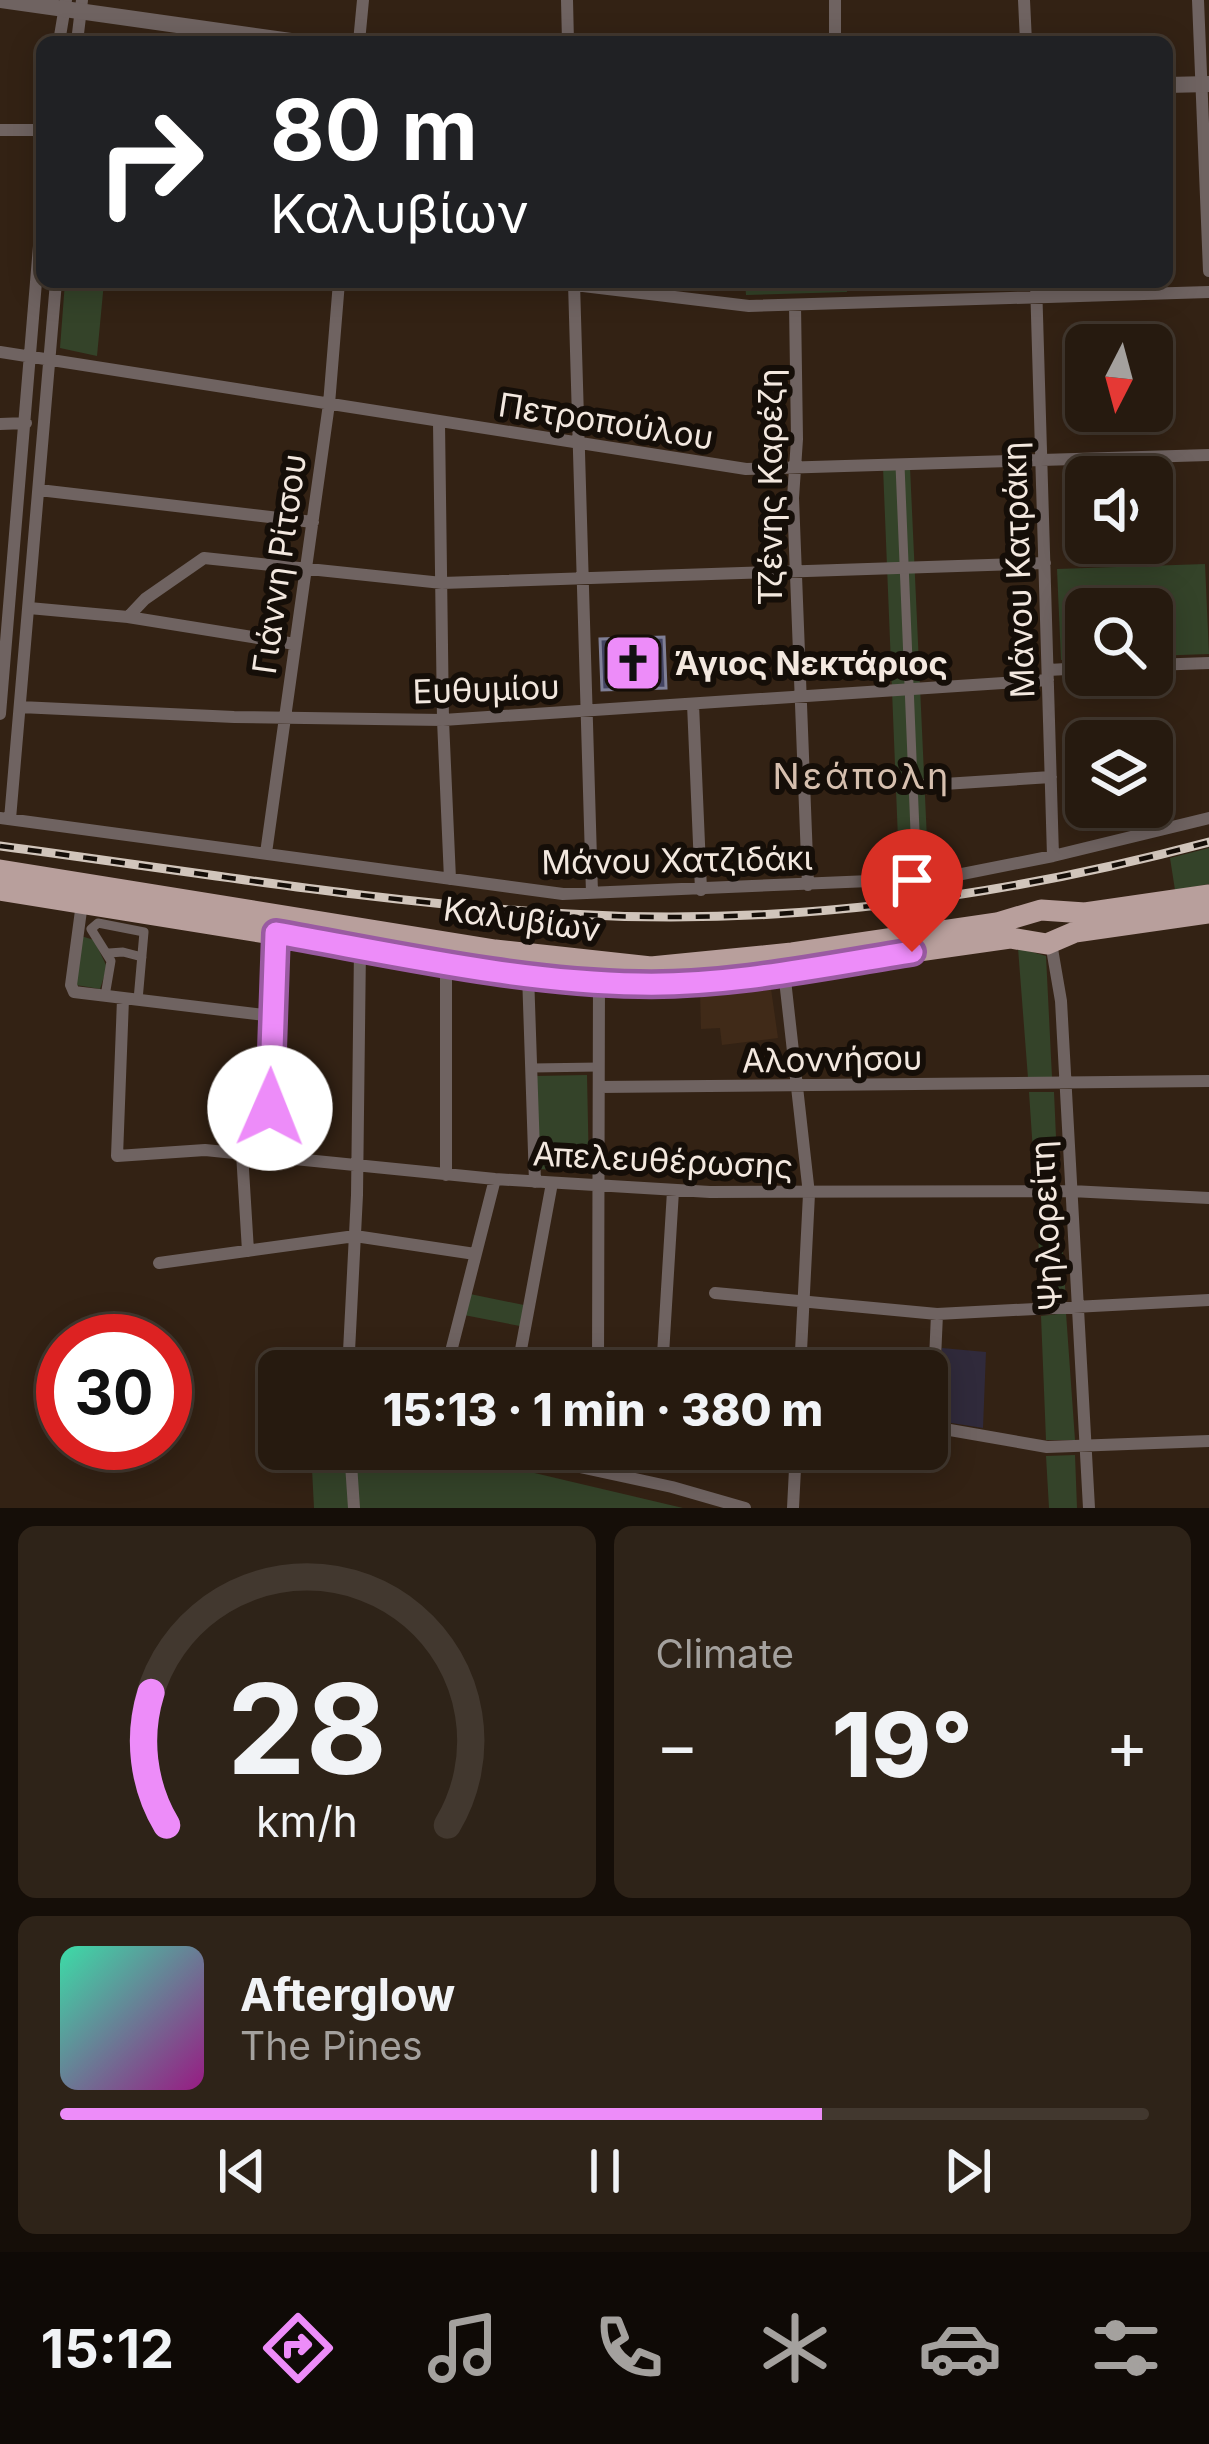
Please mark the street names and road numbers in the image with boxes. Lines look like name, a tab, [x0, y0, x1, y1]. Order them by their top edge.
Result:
street label: Τζένης Καρέζη	[750, 368, 790, 606]
street label: Πετροπούλου	[496, 384, 716, 458]
street label: Μάνου Κατράκη	[994, 441, 1042, 699]
street label: Γιάννη Ρίτσου	[244, 451, 314, 677]
street label: Ευθυμίου	[412, 666, 560, 712]
street label: Μάνου Χατζιδάκι	[541, 838, 813, 882]
street label: Καλυβίων	[441, 888, 603, 950]
street label: Αλοννήσου	[741, 1037, 923, 1081]
street label: Απελευθέρωσης	[532, 1133, 794, 1187]
street label: Ψηλορείτη	[1022, 1140, 1070, 1312]

